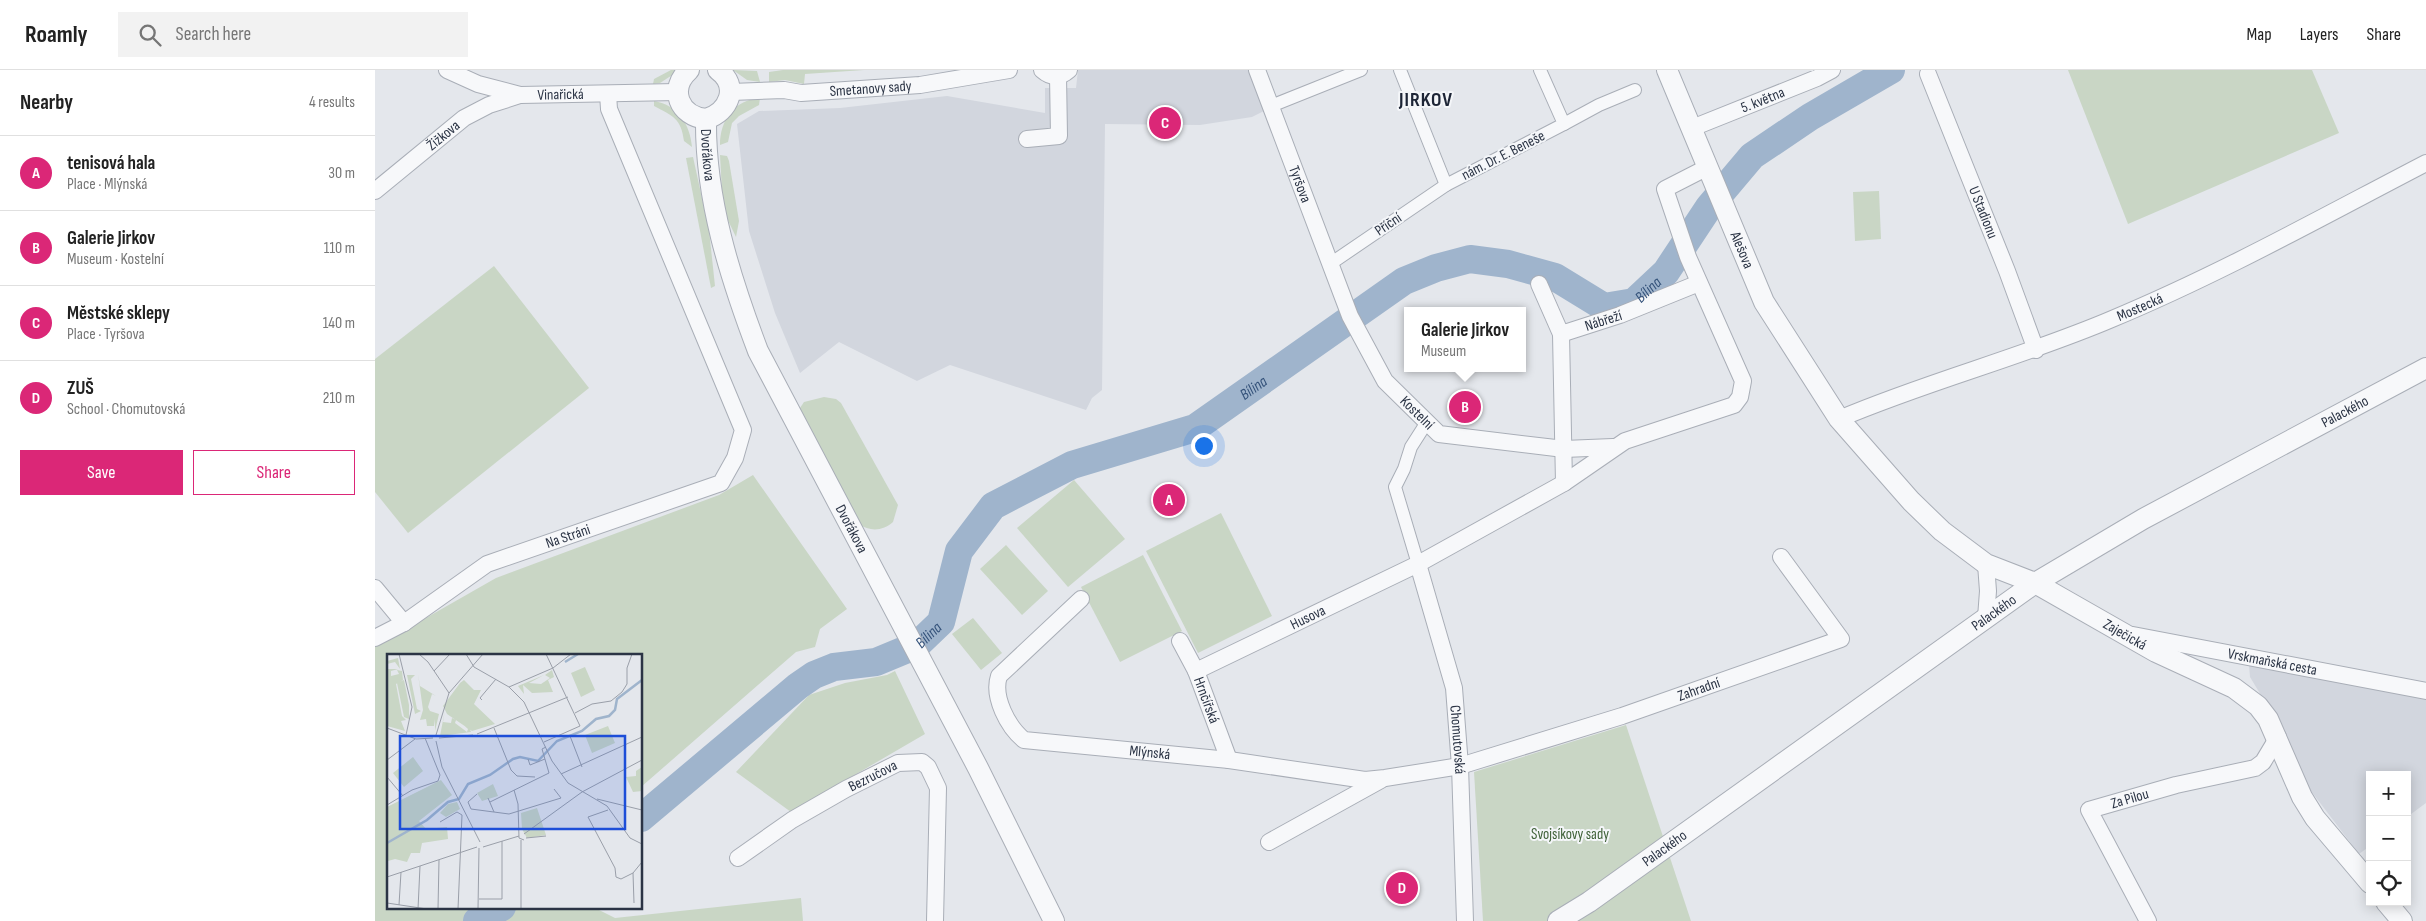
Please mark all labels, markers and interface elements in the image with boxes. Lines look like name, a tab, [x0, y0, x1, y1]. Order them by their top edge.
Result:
search box	[118, 12, 468, 57]
text: Roamly	[25, 20, 88, 49]
icon: search	[136, 21, 164, 49]
text: Search here	[176, 23, 251, 46]
text: Map	[2247, 24, 2272, 45]
text: Layers	[2300, 24, 2339, 45]
text: Share	[2367, 24, 2401, 45]
street label: Smetanovy sady	[829, 77, 912, 101]
street label: 5. května	[1738, 83, 1788, 117]
street label: Vinařická	[537, 85, 584, 105]
district label: JIRKOV	[1398, 88, 1453, 112]
text: Nearby	[20, 90, 73, 115]
text: 4 results	[309, 93, 355, 112]
pin: C	[1149, 104, 1181, 142]
street label: Žižkova	[423, 116, 464, 155]
street label: nám. Dr. E. Beneše	[1458, 126, 1548, 185]
street label: Dvořákova	[696, 129, 719, 182]
text: tenisová hala	[67, 152, 155, 175]
street label: Tyršova	[1284, 163, 1315, 206]
text: A	[32, 164, 40, 183]
text: 30 m	[328, 164, 355, 183]
text: Place · Mlýnská	[67, 175, 147, 194]
street label: U Stadionu	[1964, 184, 2002, 241]
street label: Příční	[1371, 208, 1406, 240]
text: Galerie Jirkov	[67, 227, 155, 250]
street label: Alešova	[1725, 228, 1758, 272]
text: B	[32, 239, 40, 258]
text: 110 m	[324, 239, 355, 258]
text: Museum · Kostelní	[67, 250, 164, 269]
water label: Bílina	[1632, 273, 1666, 307]
street label: Mostecká	[2114, 289, 2166, 326]
text: Městské sklepy	[67, 302, 170, 325]
street label: Nábřeží	[1582, 306, 1625, 336]
popup	[1404, 307, 1526, 372]
text: C	[32, 314, 40, 333]
text: 140 m	[323, 314, 355, 333]
text: Galerie Jirkov	[1421, 319, 1509, 342]
text: Place · Tyršova	[67, 325, 145, 344]
text: Museum	[1421, 342, 1466, 361]
water label: Bílina	[1236, 372, 1272, 405]
text: ZUŠ	[67, 377, 94, 400]
pin: B	[1449, 388, 1481, 426]
text: D	[32, 389, 40, 408]
text: 210 m	[323, 389, 355, 408]
street label: Palackého	[2318, 391, 2372, 432]
street label: Kostelní	[1396, 392, 1438, 434]
text: School · Chomutovská	[67, 400, 185, 419]
your location	[1191, 433, 1217, 459]
button: Save	[20, 450, 183, 495]
button: Share	[193, 450, 355, 495]
pin: A	[1153, 481, 1185, 519]
street label: Dvořákova	[831, 501, 872, 557]
street label: Na Stráni	[543, 520, 593, 553]
street label: Palackého	[1968, 590, 2020, 635]
street label: Husova	[1287, 601, 1329, 634]
street label: Zaječická	[2100, 615, 2150, 655]
water label: Bílina	[912, 618, 947, 653]
street label: Vrskmaňská cesta	[2226, 644, 2319, 680]
inset map	[387, 654, 643, 908]
street label: Zahradní	[1675, 673, 1723, 706]
street label: Hrnčířská	[1189, 674, 1224, 726]
street label: Chomutovská	[1445, 705, 1469, 775]
street label: Mlýnská	[1129, 741, 1171, 764]
street label: Bezručova	[845, 756, 901, 796]
map controls	[2366, 771, 2411, 906]
button: +	[2366, 771, 2411, 816]
street label: Za Pilou	[2109, 784, 2151, 813]
button: −	[2366, 816, 2411, 861]
park label: Svojsíkovy sady	[1531, 825, 1609, 844]
street label: Palackého	[1638, 826, 1691, 871]
button: locate	[2366, 861, 2411, 906]
pin: D	[1386, 869, 1418, 907]

